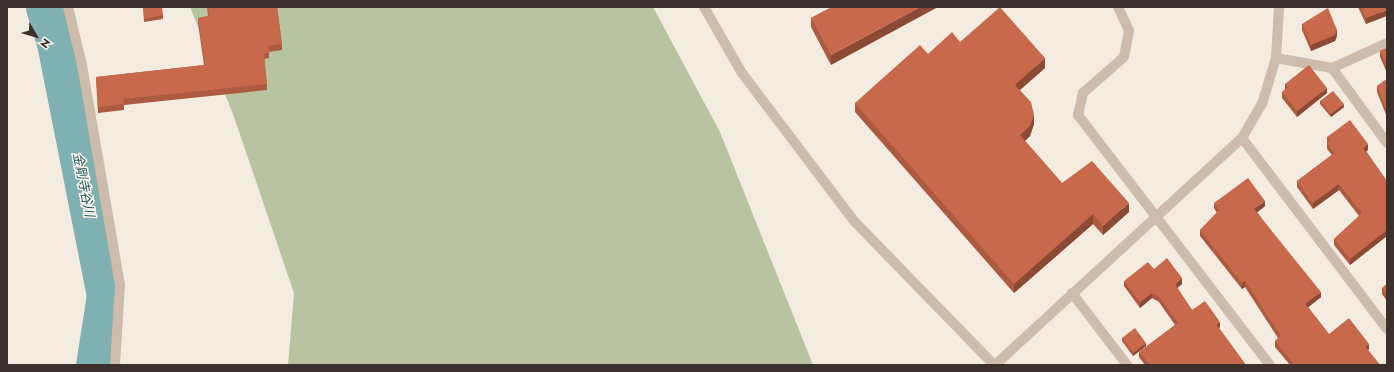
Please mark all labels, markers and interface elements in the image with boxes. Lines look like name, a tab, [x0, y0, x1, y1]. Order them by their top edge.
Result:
north arrow	[16, 16, 56, 56]
text: N	[36, 35, 54, 52]
water label: 金剛寺谷川	[69, 152, 97, 218]

